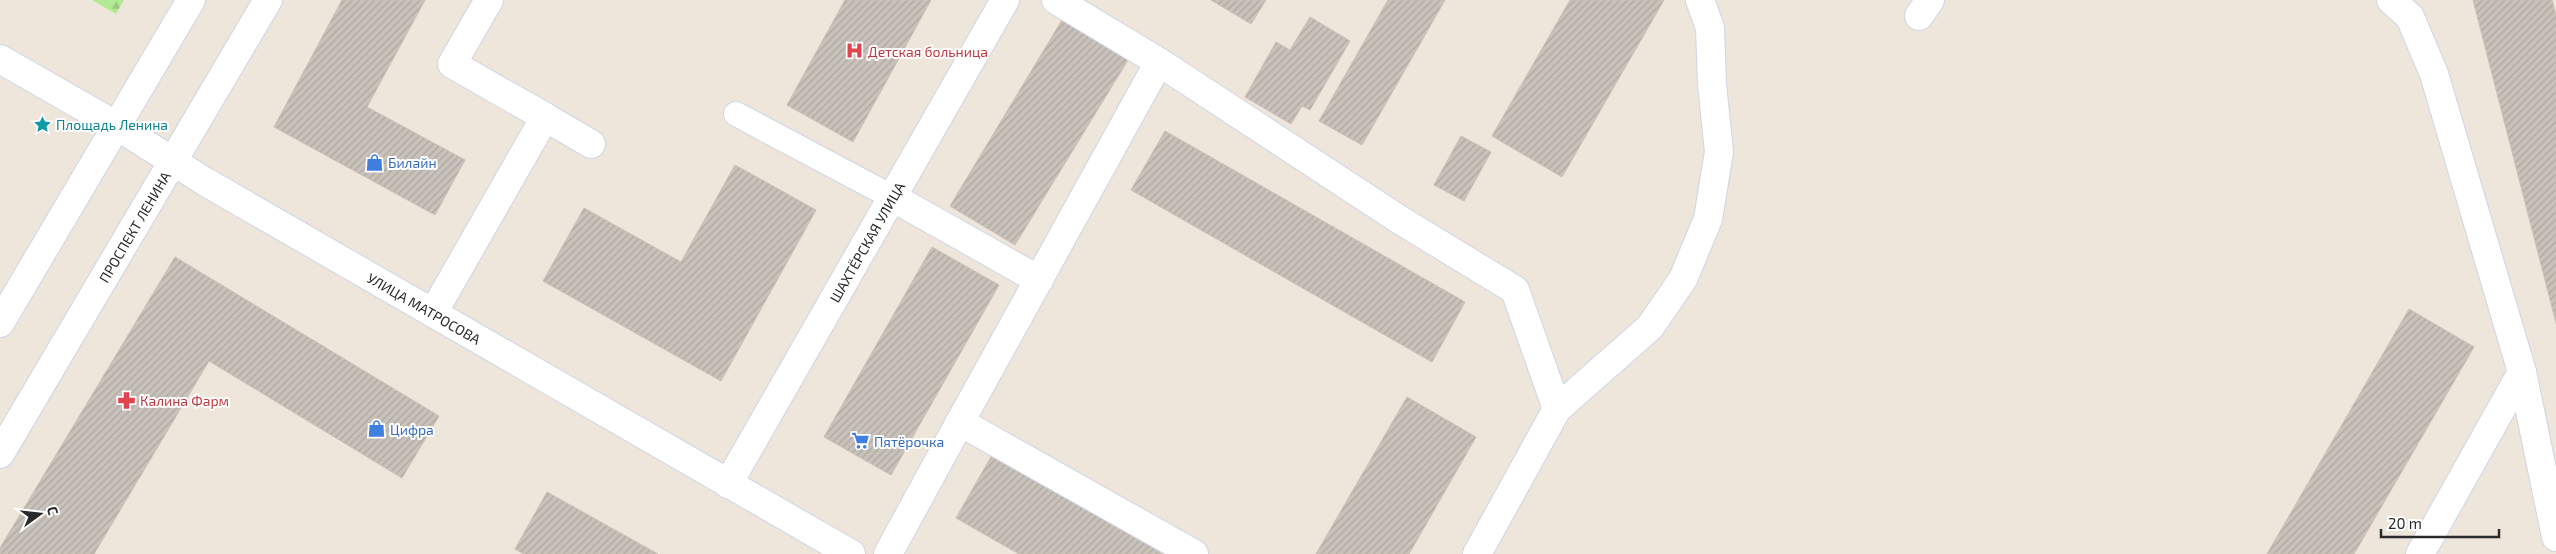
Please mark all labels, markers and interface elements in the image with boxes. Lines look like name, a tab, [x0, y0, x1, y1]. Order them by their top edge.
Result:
hospital icon: Детская больница	[844, 41, 864, 61]
place label: Детская больница	[868, 43, 988, 60]
place icon: Площадь Ленина	[32, 114, 52, 134]
place label: Площадь Ленина	[56, 116, 168, 133]
shop icon: Билайн	[364, 152, 384, 172]
place label: Билайн	[388, 154, 437, 171]
street label: ПРОСПЕКТ ЛЕНИНА	[95, 168, 174, 285]
street label: ШАХТЁРСКАЯ УЛИЦА	[825, 178, 908, 305]
street label: УЛИЦА МАТРОСОВА	[365, 269, 484, 347]
pharmacy icon: Калина Фарм	[116, 390, 136, 410]
place label: Калина Фарм	[140, 392, 229, 409]
shop icon: Цифра	[366, 419, 386, 439]
place label: Цифра	[390, 421, 434, 438]
supermarket icon: Пятёрочка	[850, 431, 870, 451]
place label: Пятёрочка	[874, 433, 944, 450]
north arrow	[15, 489, 65, 539]
text: С	[44, 504, 62, 517]
scale bar	[2381, 506, 2498, 538]
text: 20 m	[2388, 514, 2422, 532]

